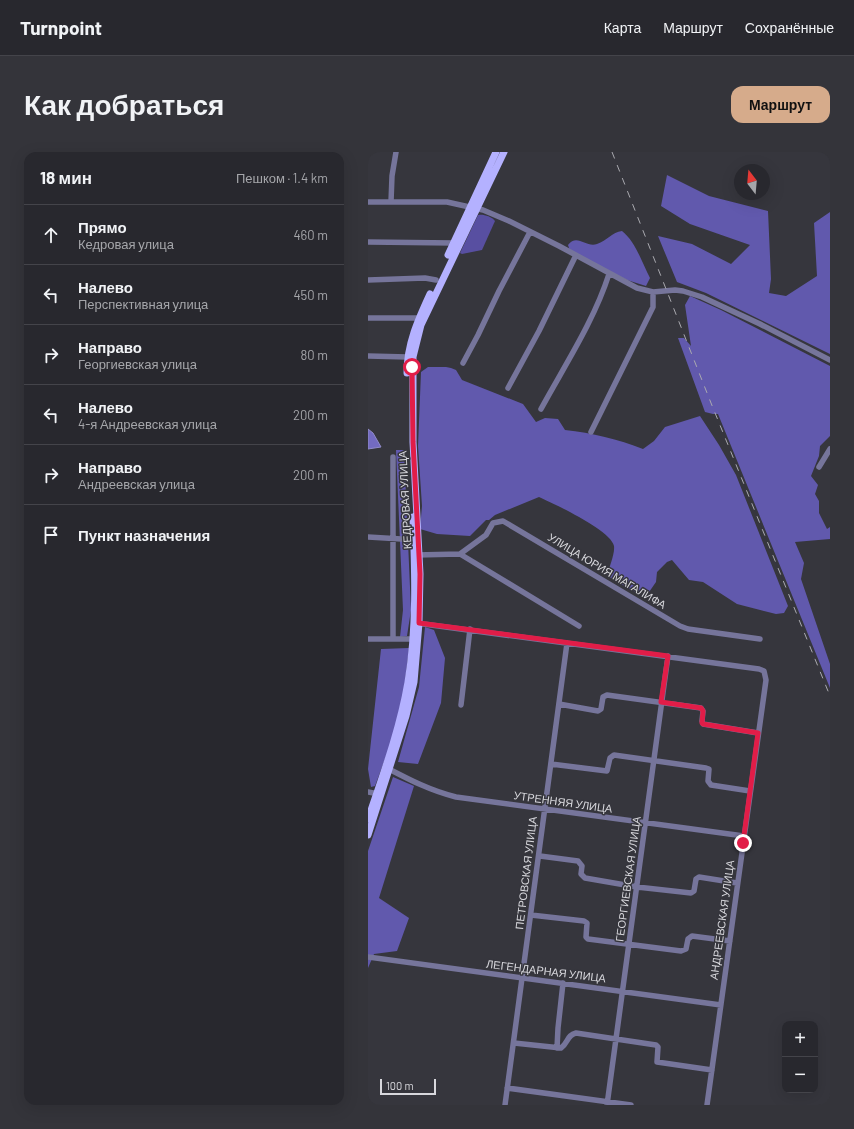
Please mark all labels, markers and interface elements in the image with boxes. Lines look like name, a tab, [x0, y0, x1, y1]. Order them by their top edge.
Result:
text: Turnpoint	[20, 16, 102, 39]
text: Карта	[604, 19, 641, 36]
text: Маршрут	[663, 19, 723, 36]
text: Сохранённые	[745, 19, 834, 36]
button: Маршрут	[731, 86, 830, 123]
text: Как добраться	[24, 87, 224, 121]
north arrow	[734, 164, 770, 200]
text: 18 мин	[40, 167, 92, 187]
text: Пешком · 1.4 km	[236, 170, 328, 186]
text: Прямо	[78, 218, 127, 236]
icon: ahead	[40, 224, 62, 246]
text: 460 m	[293, 227, 328, 243]
text: Кедровая улица	[78, 236, 174, 252]
text: Налево	[78, 278, 133, 296]
icon: left	[40, 284, 62, 306]
text: 450 m	[293, 287, 328, 303]
text: Перспективная улица	[78, 296, 208, 312]
text: Направо	[78, 338, 142, 356]
icon: right	[40, 344, 62, 366]
text: 80 m	[301, 347, 328, 363]
text: Георгиевская улица	[78, 356, 197, 372]
route start	[403, 358, 421, 376]
text: Налево	[78, 398, 133, 416]
icon: left	[40, 404, 62, 426]
text: 200 m	[293, 407, 328, 423]
text: 4-я Андреевская улица	[78, 416, 217, 432]
street label: КЕДРОВАЯ УЛИЦА	[395, 450, 414, 550]
text: Направо	[78, 458, 142, 476]
icon: right	[40, 464, 62, 486]
text: 200 m	[293, 467, 328, 483]
text: Андреевская улица	[78, 476, 195, 492]
icon: arrive	[40, 524, 62, 546]
text: Пункт назначения	[78, 526, 210, 544]
street label: УЛИЦА ЮРИЯ МАГАЛИФА	[546, 530, 669, 611]
street label: УТРЕННЯЯ УЛИЦА	[513, 788, 614, 815]
street label: ПЕТРОВСКАЯ УЛИЦА	[512, 815, 539, 930]
street label: ГЕОРГИЕВСКАЯ УЛИЦА	[612, 815, 643, 942]
route end	[734, 834, 752, 852]
street label: АНДРЕЕВСКАЯ УЛИЦА	[707, 859, 736, 981]
street label: ЛЕГЕНДАРНАЯ УЛИЦА	[485, 957, 607, 984]
map controls	[782, 1021, 818, 1093]
button: +	[782, 1021, 818, 1057]
button: −	[782, 1057, 818, 1093]
scale bar	[380, 1077, 436, 1096]
text: 100 m	[386, 1079, 414, 1092]

